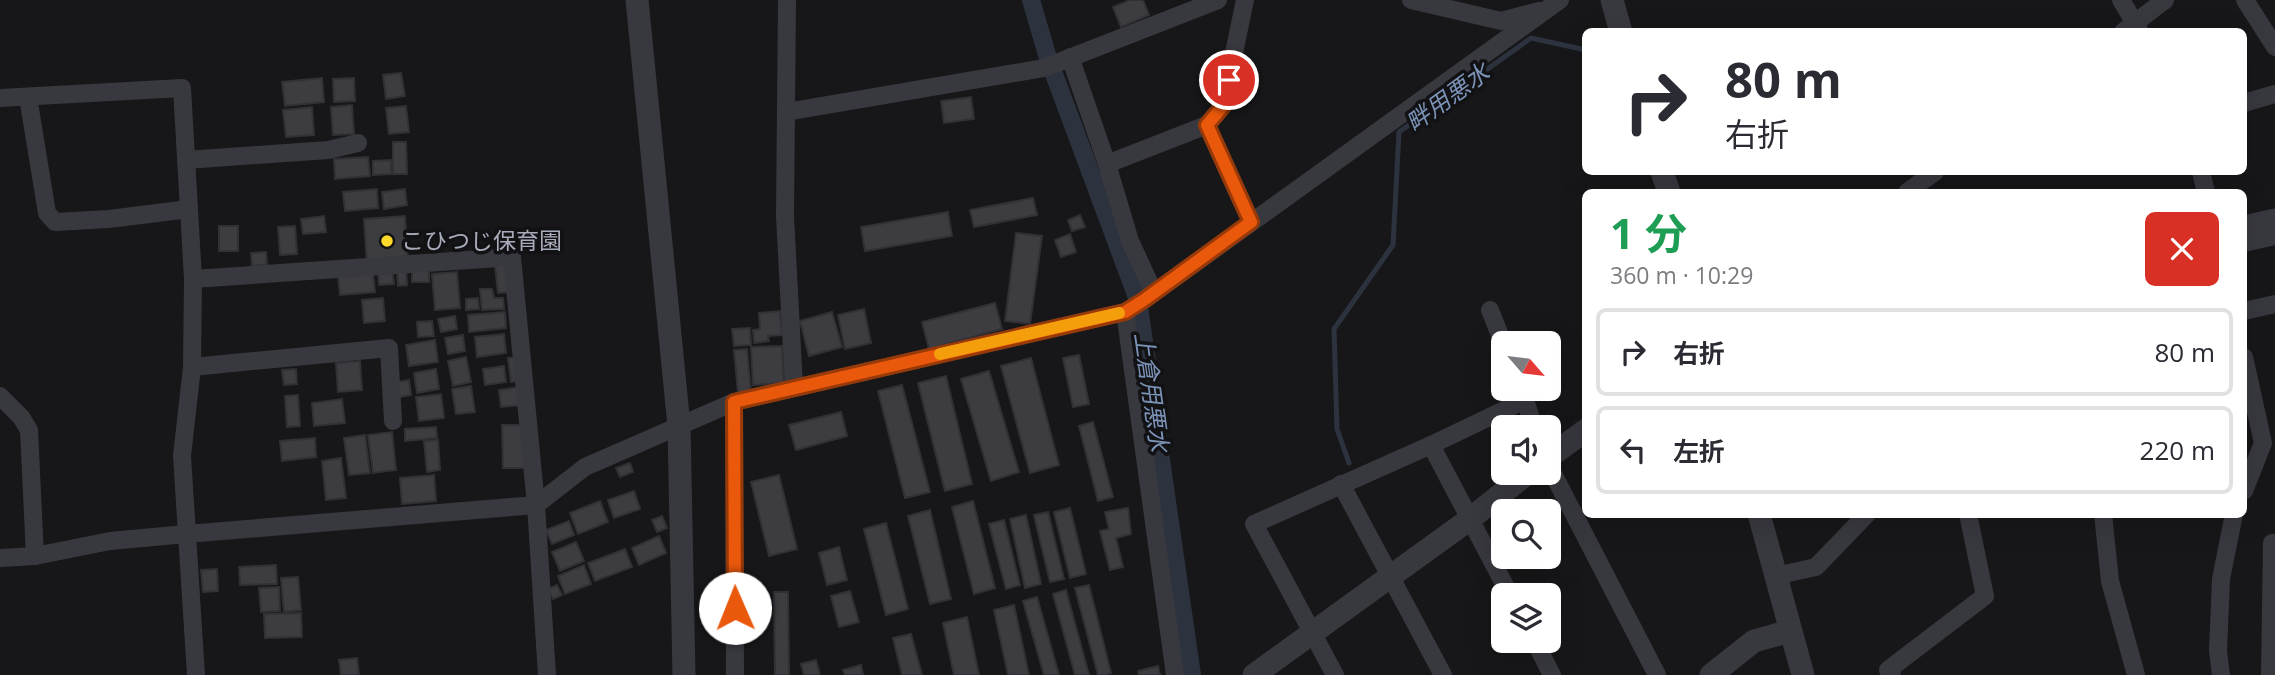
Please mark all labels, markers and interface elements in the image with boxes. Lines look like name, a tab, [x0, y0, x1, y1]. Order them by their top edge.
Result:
text: 80 m	[1725, 46, 1842, 112]
pin	[1199, 50, 1259, 110]
water label: 畔用悪水	[1399, 53, 1498, 138]
icon: right	[1610, 56, 1701, 147]
icon: arrive	[1210, 61, 1248, 99]
text: 右折	[1725, 112, 1789, 155]
text: 1 分	[1610, 204, 1687, 261]
button: close	[2145, 212, 2219, 286]
place label: こひつじ保育園	[401, 224, 562, 256]
marker: こひつじ保育園	[379, 233, 395, 249]
text: 360 m · 10:29	[1610, 259, 1753, 291]
water label: 上倉用悪水	[1128, 330, 1178, 456]
north arrow	[1491, 331, 1561, 401]
map controls	[1491, 331, 1561, 653]
icon: right	[1614, 333, 1652, 371]
text: 80 m	[2154, 334, 2215, 370]
text: 右折	[1673, 335, 1725, 371]
button: sound	[1491, 415, 1561, 485]
icon: left	[1614, 431, 1652, 469]
text: 220 m	[2140, 432, 2215, 468]
text: 左折	[1673, 433, 1725, 469]
button: search	[1491, 499, 1561, 569]
position arrow	[698, 571, 772, 645]
button: layers	[1491, 583, 1561, 653]

